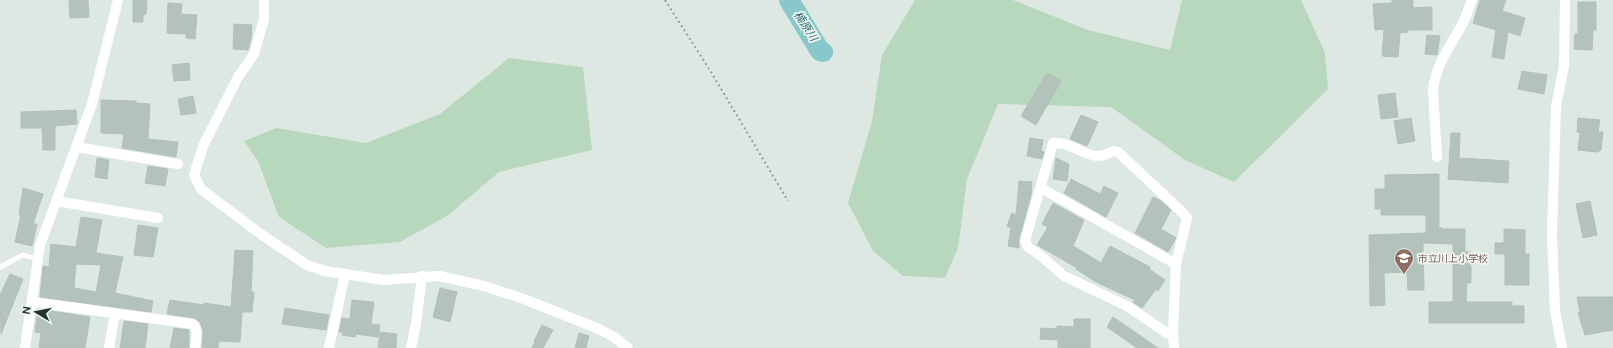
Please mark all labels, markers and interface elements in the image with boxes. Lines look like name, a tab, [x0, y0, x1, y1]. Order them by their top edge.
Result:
water label: 楠原川	[792, 9, 821, 44]
school or university icon: 市立川上小学校	[1393, 247, 1415, 275]
place label: 市立川上小学校	[1418, 253, 1488, 264]
north arrow	[16, 292, 56, 332]
text: N	[20, 305, 33, 315]

